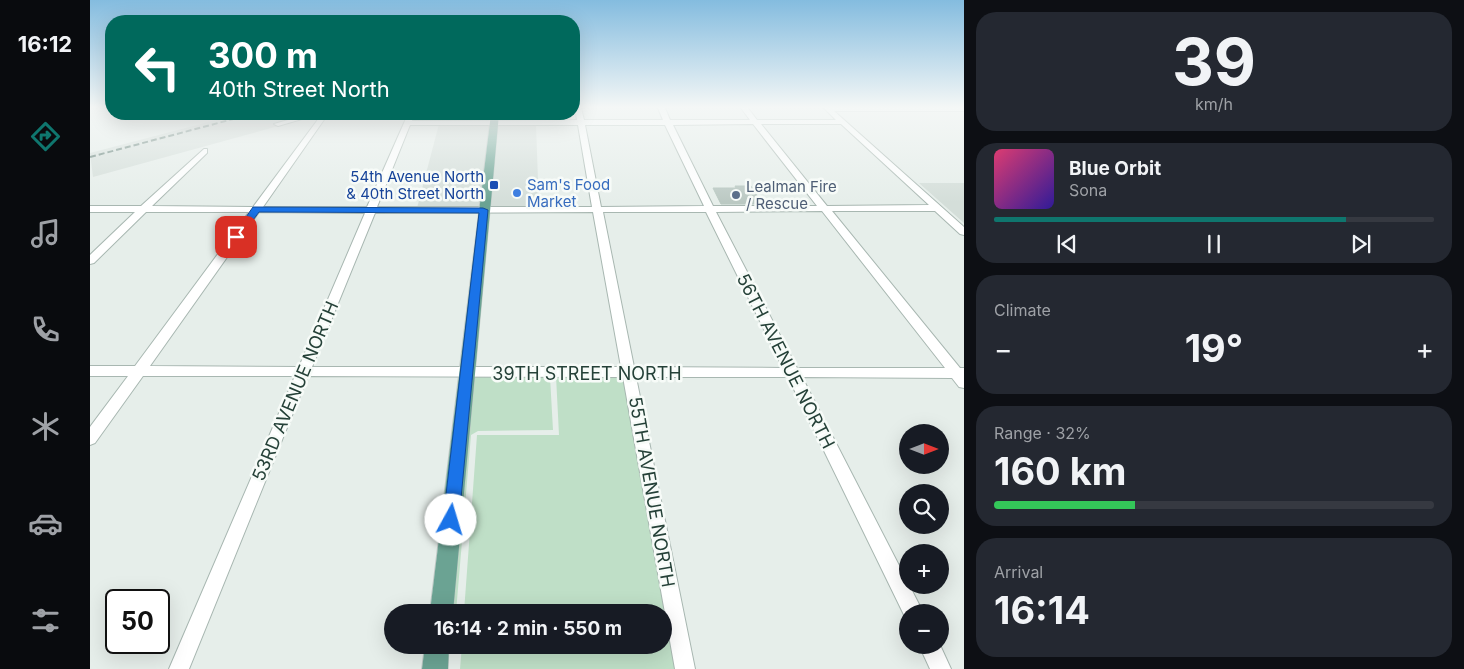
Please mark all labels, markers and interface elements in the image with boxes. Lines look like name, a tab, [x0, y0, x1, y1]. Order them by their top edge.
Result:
text: 39	[1172, 22, 1256, 101]
text: 16:12	[18, 31, 72, 57]
text: 300 m	[208, 34, 318, 76]
icon: left	[125, 35, 190, 100]
text: 40th Street North	[208, 76, 390, 102]
text: km/h	[1195, 94, 1233, 114]
icon: directions	[28, 119, 63, 154]
text: Blue Orbit	[1069, 157, 1161, 180]
place label: 54th Avenue North & 40th Street North	[346, 167, 484, 203]
place label: Sam's Food Market	[527, 175, 610, 211]
place label: Lealman Fire / Rescue	[746, 177, 837, 213]
marker: 54th Avenue North & 40th Street North	[488, 179, 500, 191]
text: Sona	[1069, 180, 1107, 200]
marker: Sam's Food Market	[511, 187, 523, 199]
marker: Lealman Fire / Rescue	[730, 189, 742, 201]
icon: music	[28, 216, 63, 251]
pin	[215, 216, 257, 258]
icon: arrive	[222, 223, 250, 251]
icon: previous	[1053, 230, 1081, 258]
icon: pause	[1200, 230, 1228, 258]
icon: next	[1347, 230, 1375, 258]
street label: 56TH AVENUE NORTH	[733, 270, 839, 452]
street label: 53RD AVENUE NORTH	[248, 298, 342, 484]
text: Climate	[994, 300, 1051, 320]
icon: phone	[28, 312, 63, 347]
text: 19°	[1185, 325, 1243, 371]
text: −	[994, 332, 1013, 366]
text: +	[1415, 332, 1434, 366]
street label: 39TH STREET NORTH	[492, 363, 682, 384]
street label: 55TH AVENUE NORTH	[625, 395, 679, 589]
icon: climate	[28, 409, 63, 444]
text: Range · 32%	[994, 423, 1091, 443]
north arrow	[899, 424, 949, 474]
map controls	[899, 424, 949, 654]
text: 160 km	[994, 448, 1126, 494]
button: search	[899, 484, 949, 534]
position arrow	[424, 493, 476, 545]
icon: car	[28, 506, 63, 541]
button: +	[899, 544, 949, 594]
text: Arrival	[994, 562, 1043, 582]
text: 16:14	[994, 587, 1090, 633]
speed limit sign: 50	[105, 589, 170, 654]
icon: filters	[28, 603, 63, 638]
button: −	[899, 604, 949, 654]
text: 16:14 · 2 min · 550 m	[434, 617, 622, 640]

